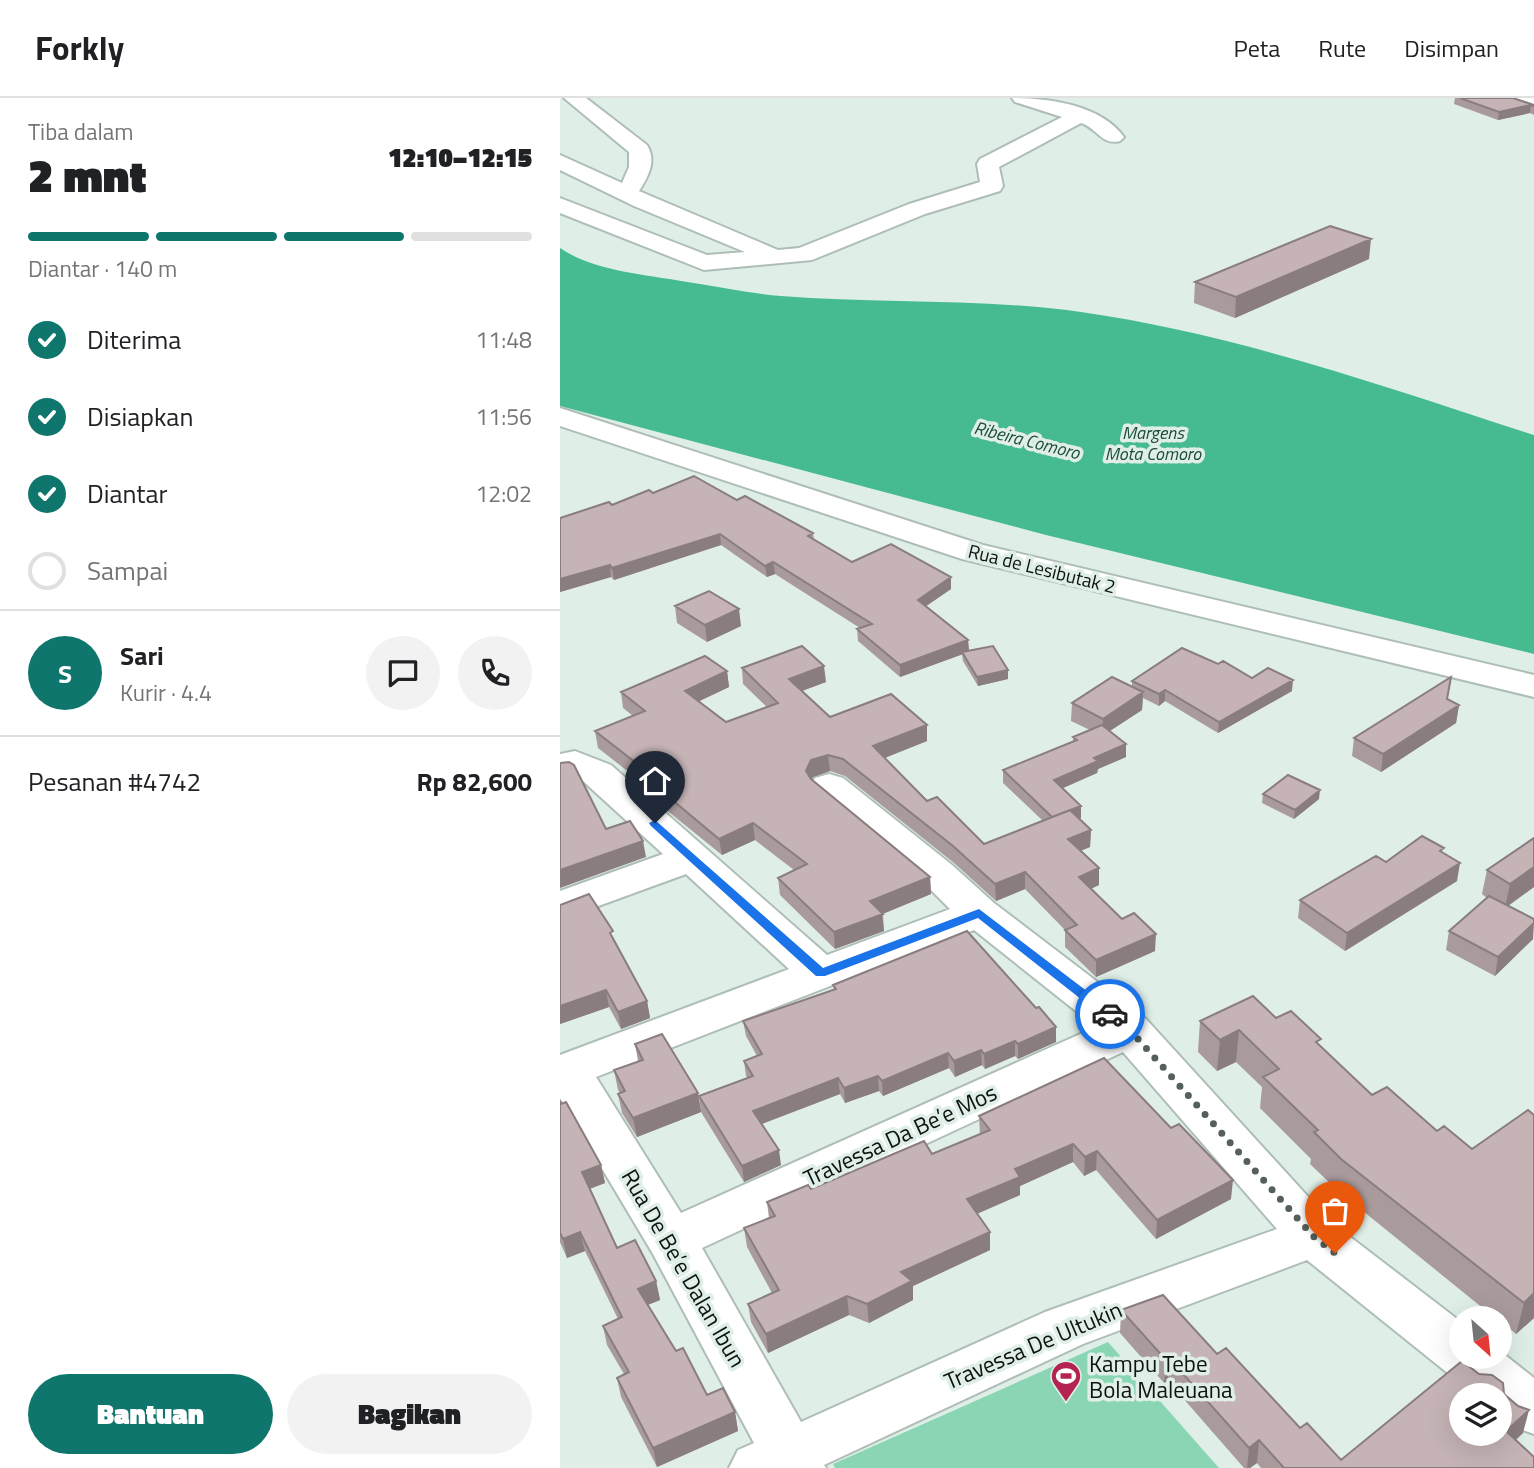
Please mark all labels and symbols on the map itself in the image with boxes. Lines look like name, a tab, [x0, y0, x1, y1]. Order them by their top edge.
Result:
water label: Ribeira Comoro	[971, 414, 1084, 466]
water label: Margens Mota Comoro	[1105, 419, 1202, 467]
street label: Rua de Lesibutak 2	[965, 536, 1119, 600]
pin	[625, 751, 685, 823]
courier	[1075, 979, 1145, 1049]
street label: Travessa Da Be’e Mos	[797, 1075, 1003, 1195]
street label: Rua De Be’e Dalan Ibun	[613, 1162, 755, 1374]
pin	[1305, 1181, 1365, 1253]
street label: Travessa De Ultukin	[939, 1292, 1127, 1398]
north arrow	[1449, 1306, 1512, 1368]
place label: Kampu Tebe Bola Maleuana	[1089, 1346, 1233, 1407]
sports icon: Kampu Tebe Bola Maleuana	[1049, 1359, 1083, 1403]

